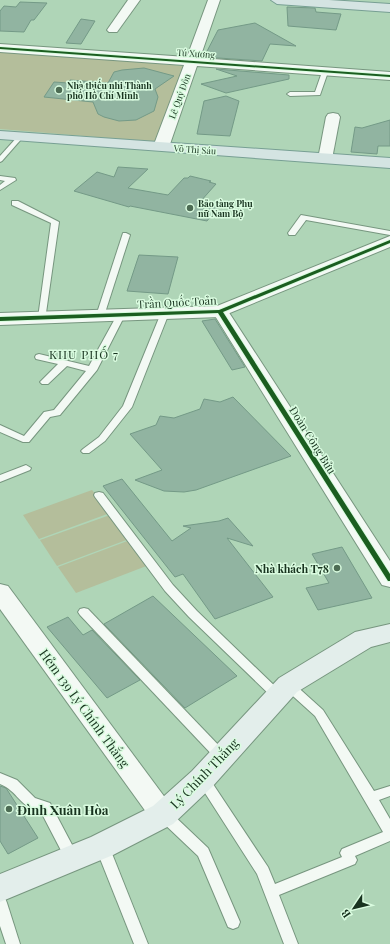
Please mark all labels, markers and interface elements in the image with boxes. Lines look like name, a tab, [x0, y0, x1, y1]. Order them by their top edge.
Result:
street label: Tú Xương	[177, 46, 216, 60]
street label: Lê Quý Đôn	[165, 71, 193, 120]
place label: Nhà thiếu nhi Thành phố Hồ Chí Minh	[67, 78, 152, 101]
marker: Nhà thiếu nhi Thành phố Hồ Chí Minh	[54, 85, 64, 95]
street label: Võ Thị Sáu	[172, 141, 217, 157]
place label: Bảo tàng Phụ nữ Nam Bộ	[198, 197, 253, 219]
marker: Bảo tàng Phụ nữ Nam Bộ	[185, 203, 195, 213]
street label: Trần Quốc Toản	[137, 291, 217, 312]
district label: KHU PHỐ 7	[49, 345, 119, 362]
street label: Đoàn Công Bửu	[286, 403, 340, 477]
place label: Nhà khách T78	[255, 561, 329, 576]
marker: Nhà khách T78	[332, 563, 342, 573]
street label: Hẻm 139 Lý Chính Thắng	[36, 645, 134, 771]
street label: Lý Chính Thắng	[166, 734, 242, 812]
place label: Đình Xuân Hòa	[17, 801, 109, 818]
marker: Đình Xuân Hòa	[4, 804, 14, 814]
north arrow	[334, 888, 374, 928]
text: B	[337, 906, 354, 921]

